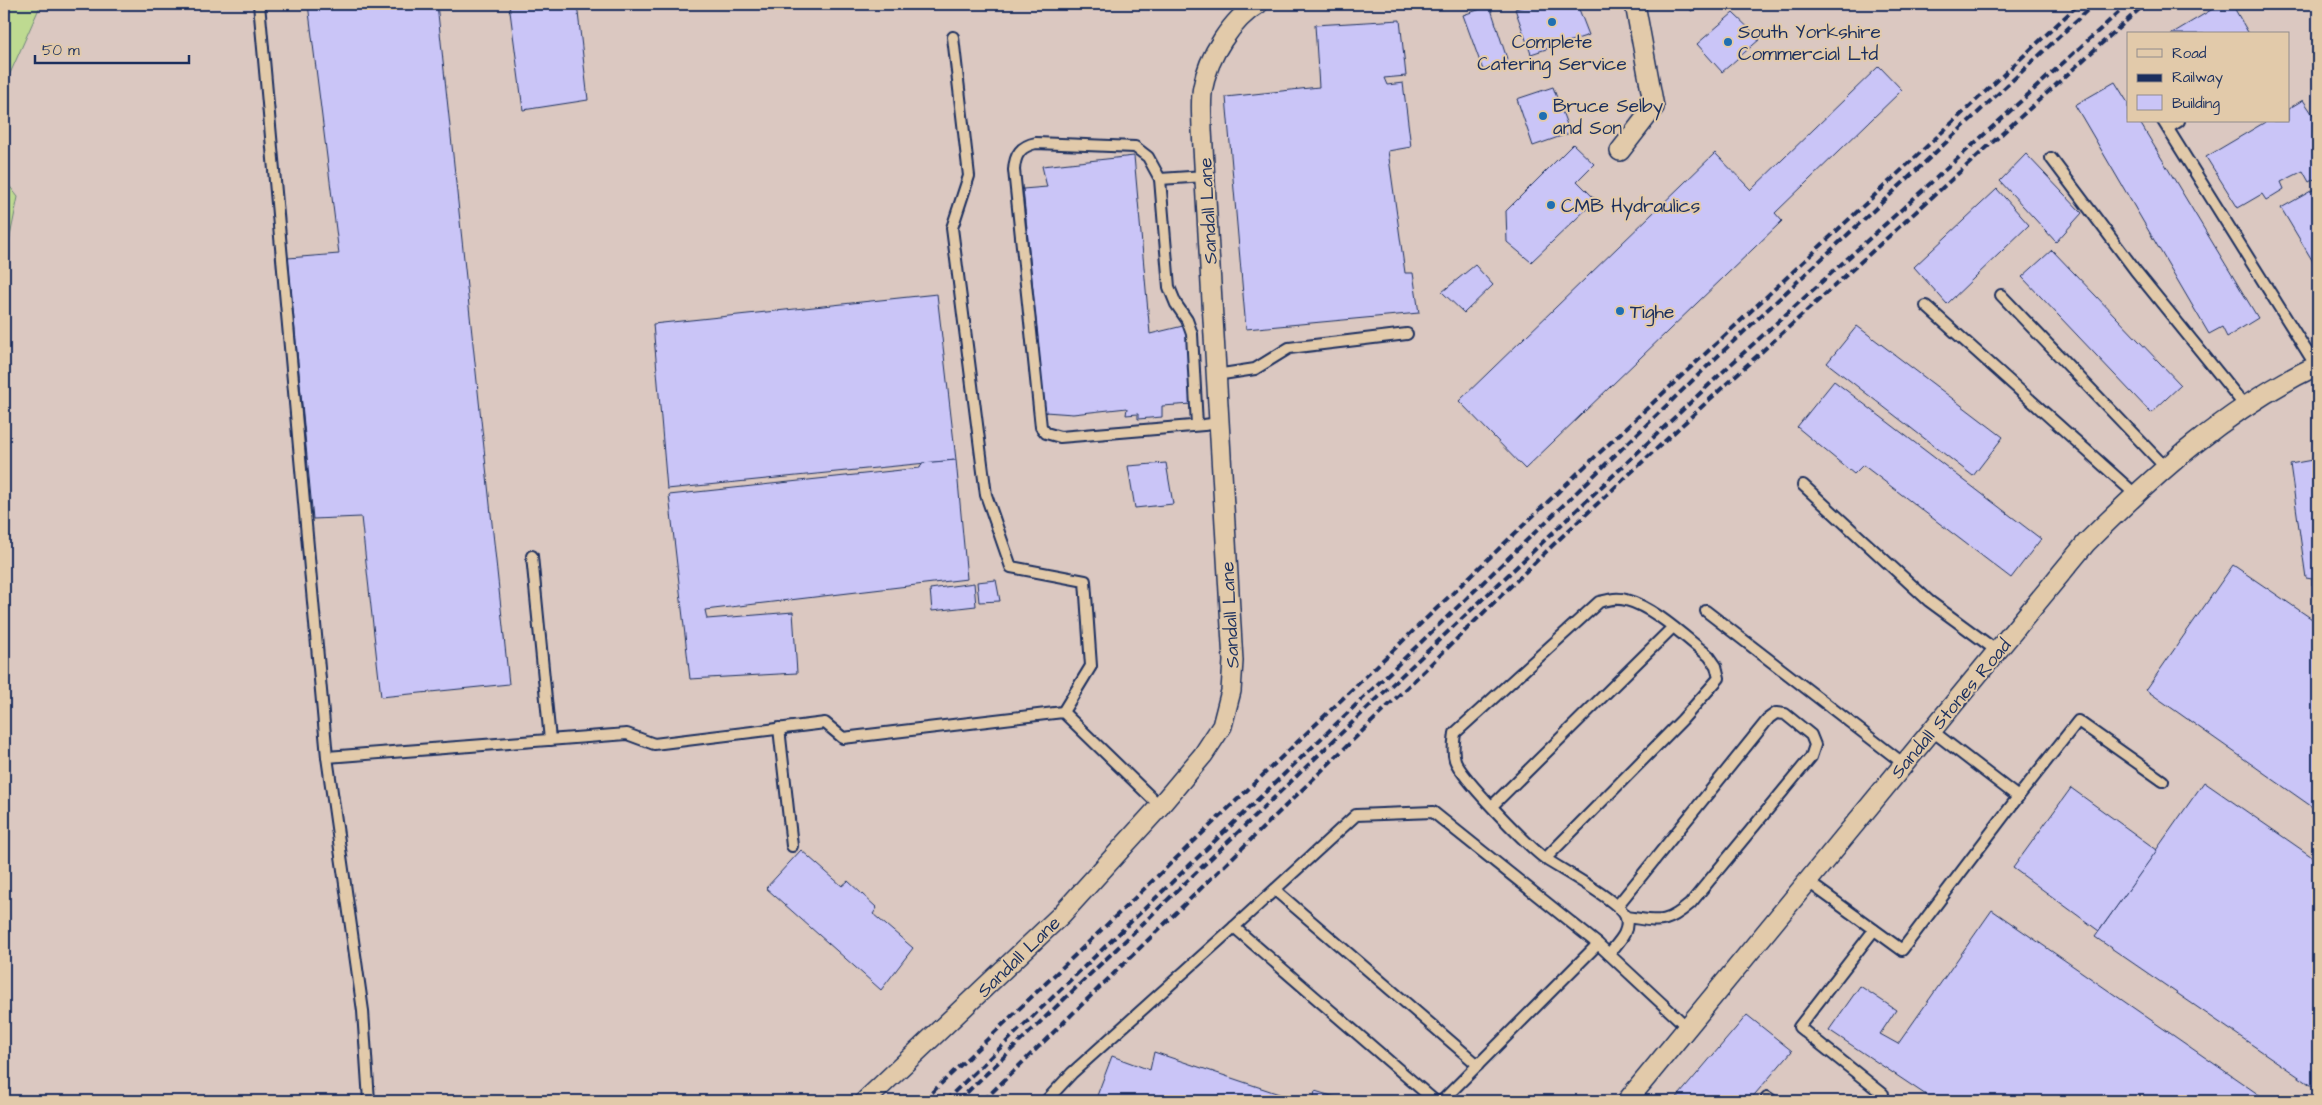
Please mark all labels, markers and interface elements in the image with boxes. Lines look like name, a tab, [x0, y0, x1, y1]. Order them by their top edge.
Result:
marker: Complete Catering Service	[1546, 16, 1558, 28]
place label: South Yorkshire Commercial Ltd	[1738, 19, 1881, 68]
place label: Complete Catering Service	[1477, 29, 1627, 79]
scale bar	[35, 32, 189, 64]
legend	[2127, 32, 2290, 122]
marker: South Yorkshire Commercial Ltd	[1722, 36, 1734, 48]
text: 50 m	[42, 40, 80, 61]
text: Road	[2172, 43, 2207, 64]
text: Railway	[2172, 67, 2223, 89]
place label: Bruce Selby and Son	[1553, 93, 1664, 142]
text: Building	[2172, 93, 2220, 115]
marker: Bruce Selby and Son	[1537, 110, 1549, 122]
street label: Sandall Lane	[1192, 157, 1225, 265]
place label: CMB Hydraulics	[1561, 193, 1700, 221]
marker: CMB Hydraulics	[1545, 199, 1557, 211]
place label: Tighe	[1630, 299, 1674, 327]
marker: Tighe	[1614, 305, 1626, 317]
street label: Sandall Lane	[1214, 561, 1247, 669]
street label: Sandall Stones Road	[1884, 633, 2018, 785]
street label: Sandall Lane	[971, 910, 1067, 1004]

